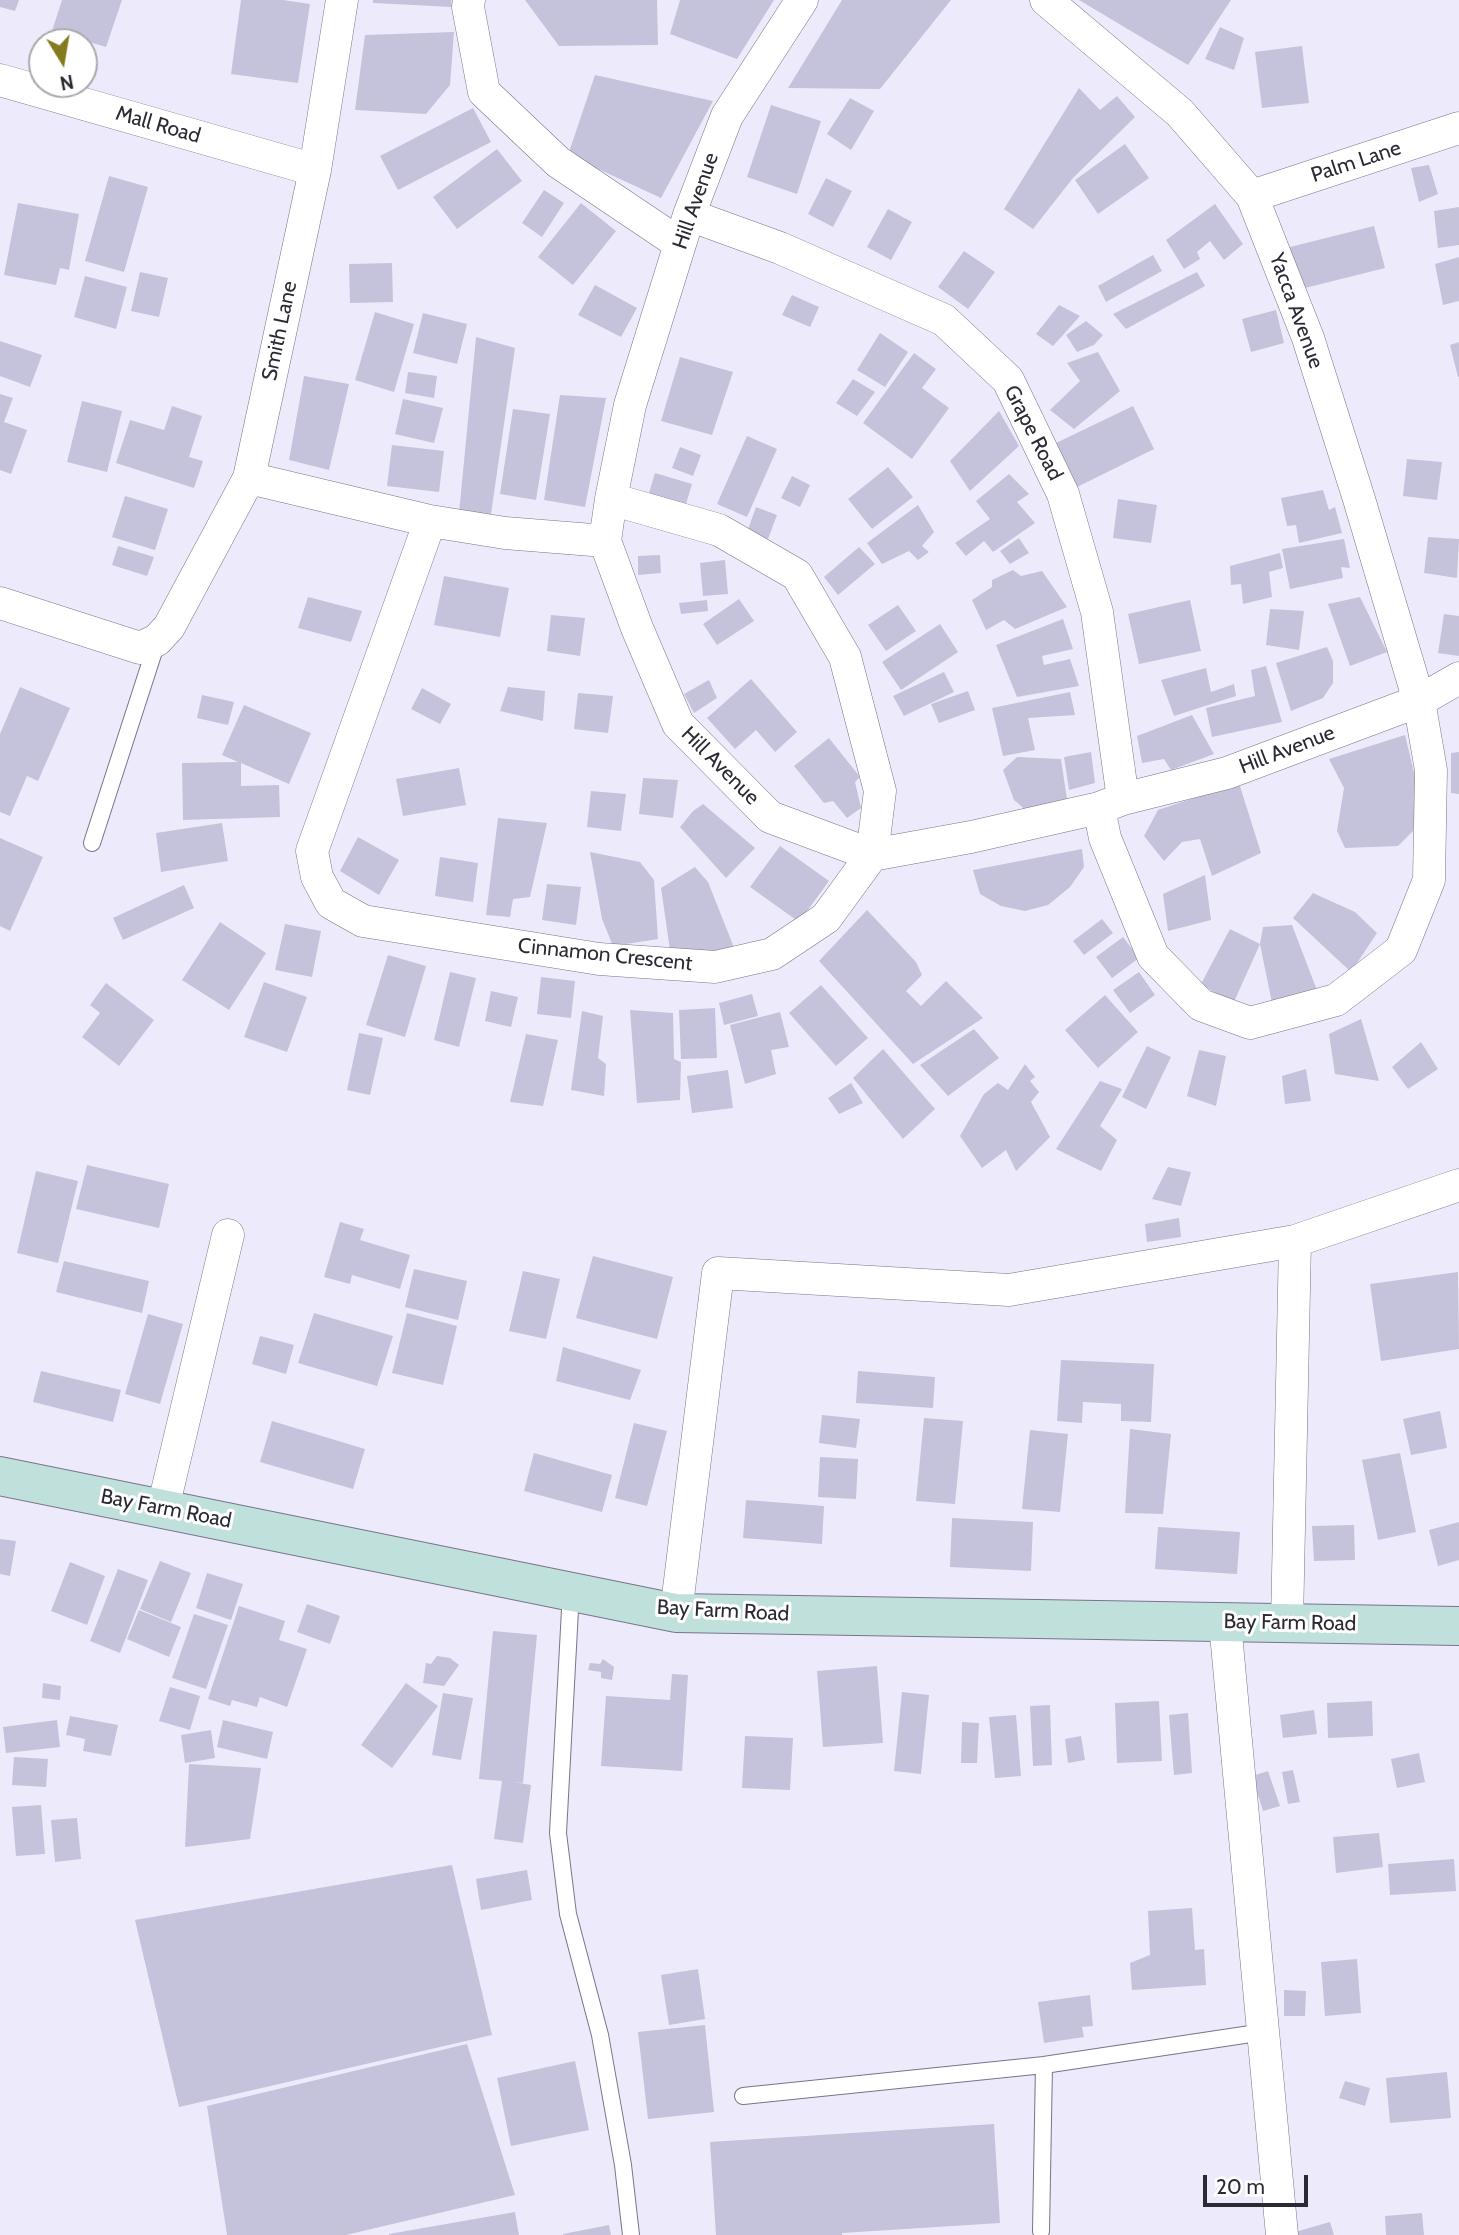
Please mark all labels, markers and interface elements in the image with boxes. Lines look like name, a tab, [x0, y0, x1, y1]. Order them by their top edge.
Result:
north arrow	[28, 28, 98, 98]
text: N	[58, 70, 76, 95]
street label: Mall Road	[113, 101, 203, 149]
street label: Palm Lane	[1308, 136, 1404, 188]
street label: Hill Avenue	[668, 149, 724, 253]
street label: Yacca Avenue	[1263, 250, 1329, 372]
street label: Smith Lane	[257, 279, 303, 383]
street label: Grape Road	[998, 381, 1068, 485]
street label: Hill Avenue	[1236, 720, 1338, 780]
street label: Hill Avenue	[676, 722, 764, 810]
street label: Cinnamon Crescent	[516, 933, 694, 977]
street label: Bay Farm Road	[98, 1484, 234, 1534]
street label: Bay Farm Road	[656, 1595, 790, 1627]
street label: Bay Farm Road	[1223, 1609, 1357, 1637]
scale bar	[1207, 2162, 1312, 2206]
text: 20 m	[1216, 2174, 1265, 2199]

